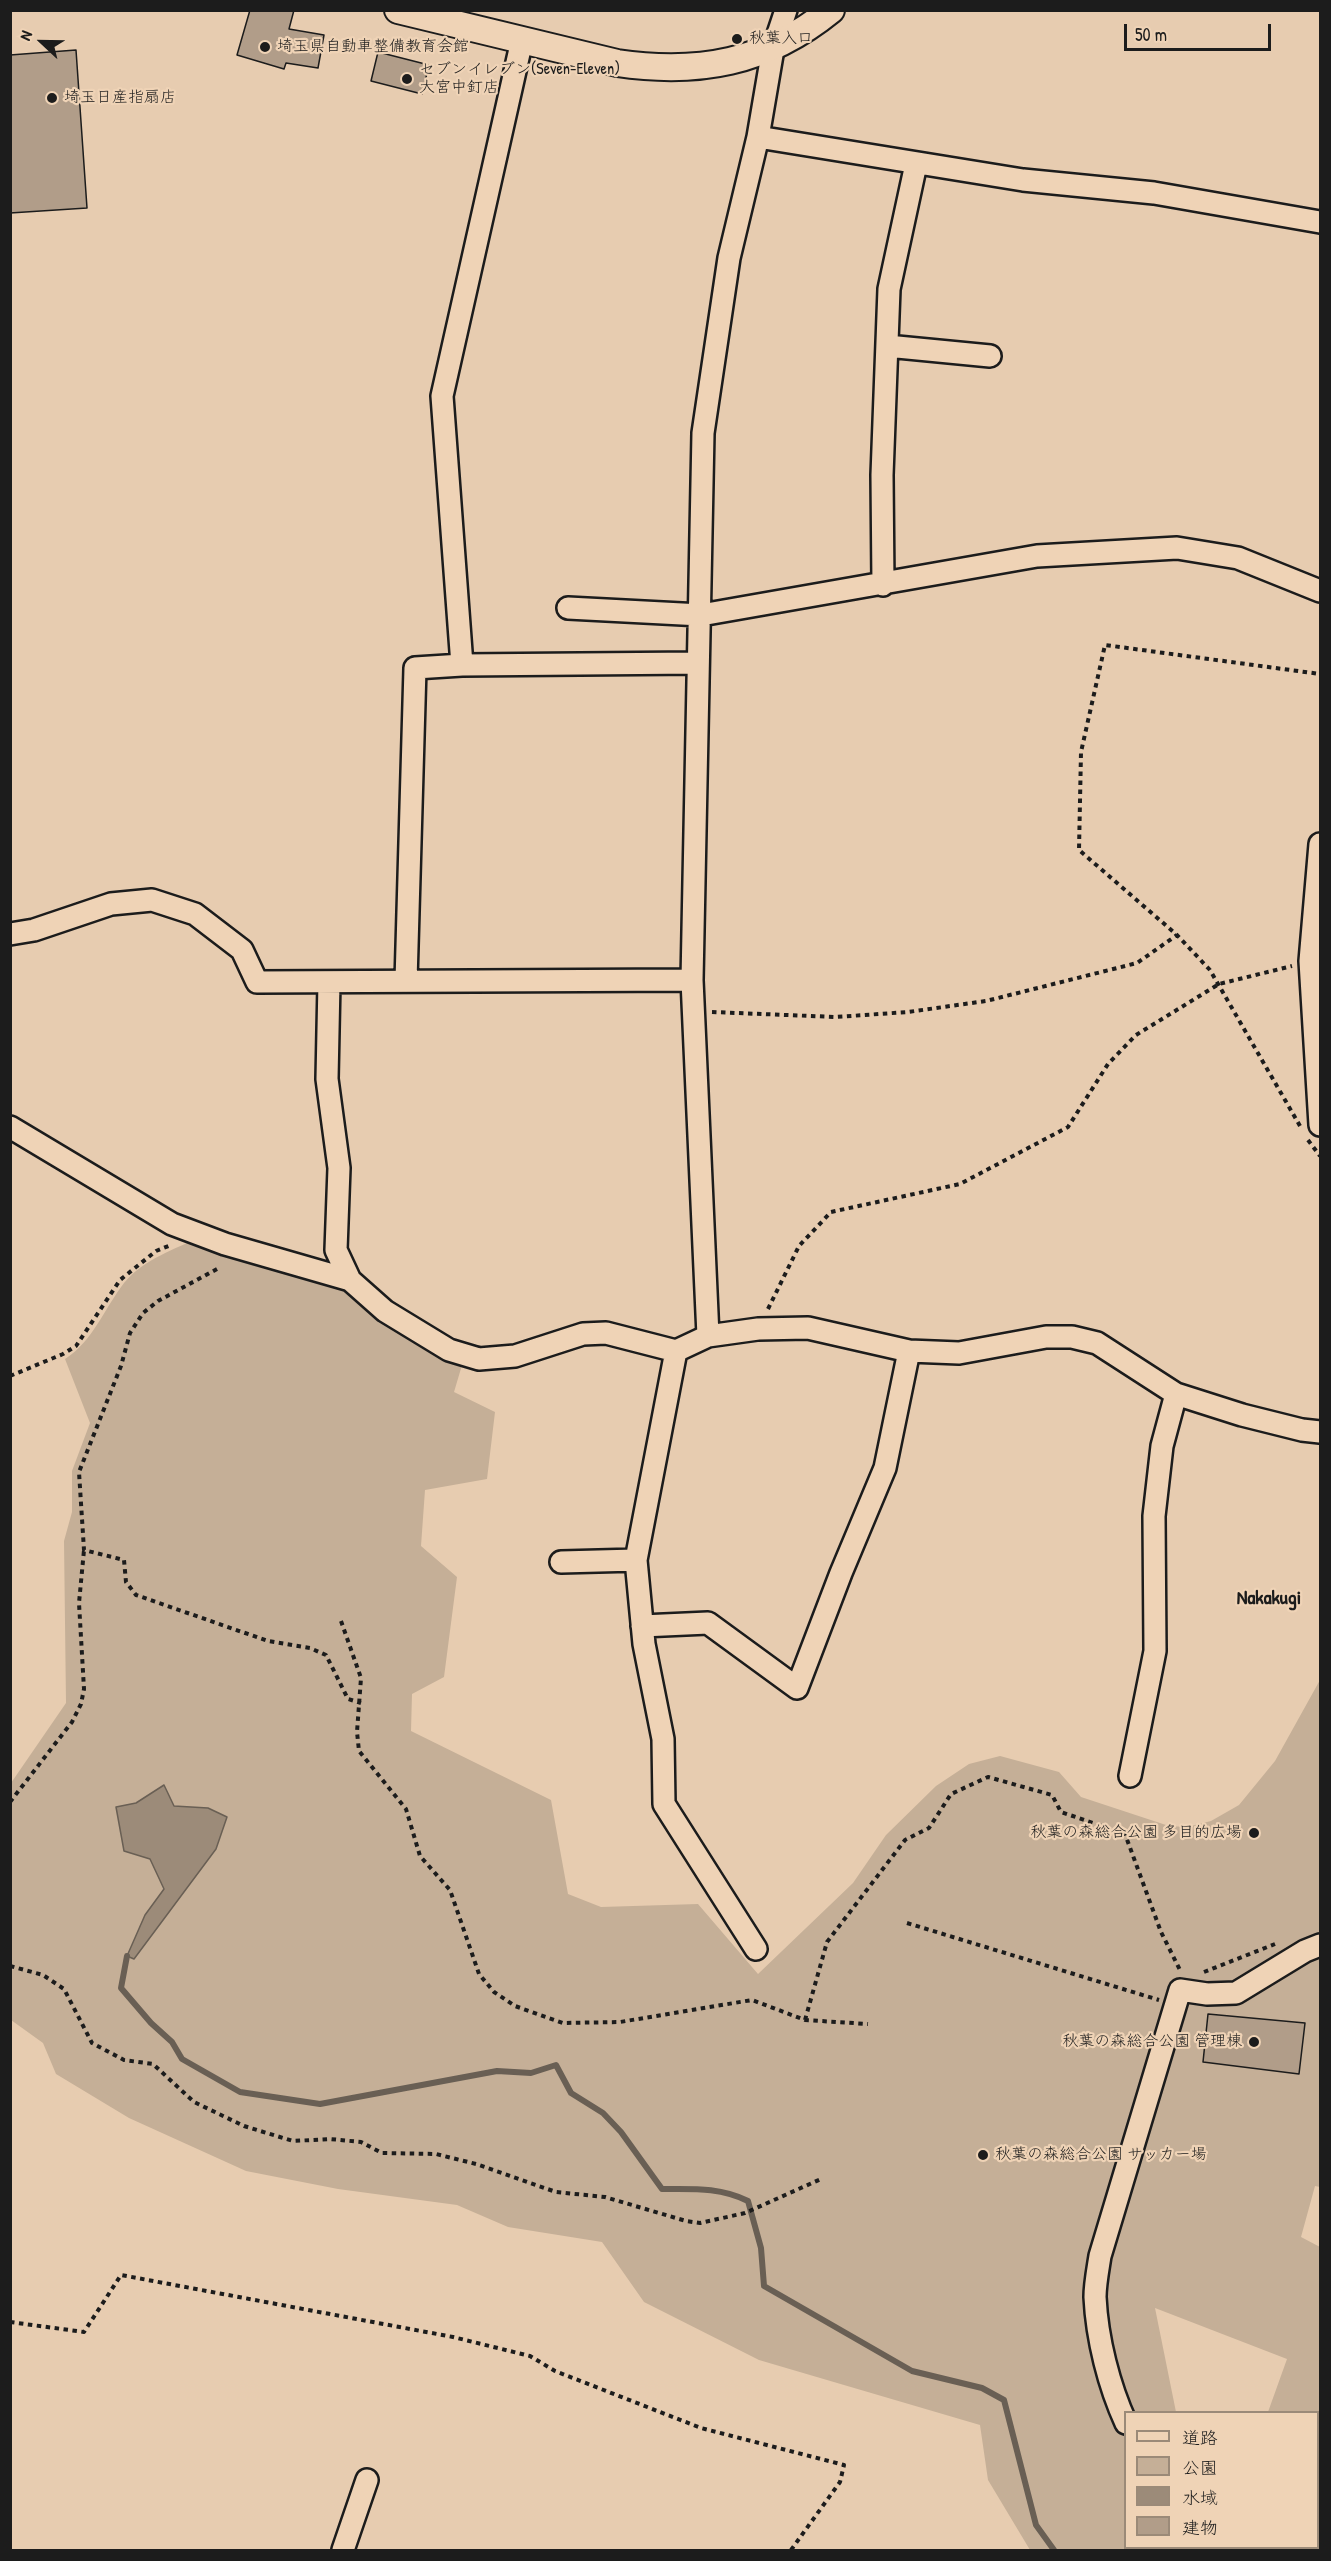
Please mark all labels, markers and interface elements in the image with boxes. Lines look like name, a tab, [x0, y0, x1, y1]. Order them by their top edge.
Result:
north arrow	[12, 12, 72, 72]
scale bar	[1127, 12, 1274, 50]
text: 50 m	[1135, 22, 1167, 47]
text: N	[14, 27, 37, 43]
place label: 秋葉入口	[749, 29, 813, 49]
marker: 秋葉入口	[730, 32, 744, 46]
place label: 埼玉県自動車整備教育会館	[277, 37, 469, 57]
marker: 埼玉県自動車整備教育会館	[258, 40, 272, 54]
place label: セブンイレブン(Seven-Eleven) 大宮中釘店	[419, 60, 620, 98]
marker: セブンイレブン(Seven-Eleven) 大宮中釘店	[400, 72, 414, 86]
place label: 埼玉日産指扇店	[64, 88, 176, 108]
marker: 埼玉日産指扇店	[45, 91, 59, 105]
district label: Nakakugi	[1237, 1587, 1301, 1611]
place label: 秋葉の森総合公園 多目的広場	[1030, 1823, 1242, 1843]
marker: 秋葉の森総合公園 多目的広場	[1247, 1826, 1261, 1840]
place label: 秋葉の森総合公園 管理棟	[1062, 2032, 1242, 2052]
marker: 秋葉の森総合公園 管理棟	[1247, 2035, 1261, 2049]
place label: 秋葉の森総合公園 サッカー場	[995, 2145, 1207, 2165]
marker: 秋葉の森総合公園 サッカー場	[976, 2148, 990, 2162]
legend	[1124, 2411, 1319, 2549]
text: 道路	[1182, 2425, 1218, 2450]
text: 公園	[1182, 2455, 1218, 2480]
text: 水域	[1182, 2485, 1218, 2510]
text: 建物	[1182, 2515, 1218, 2540]

